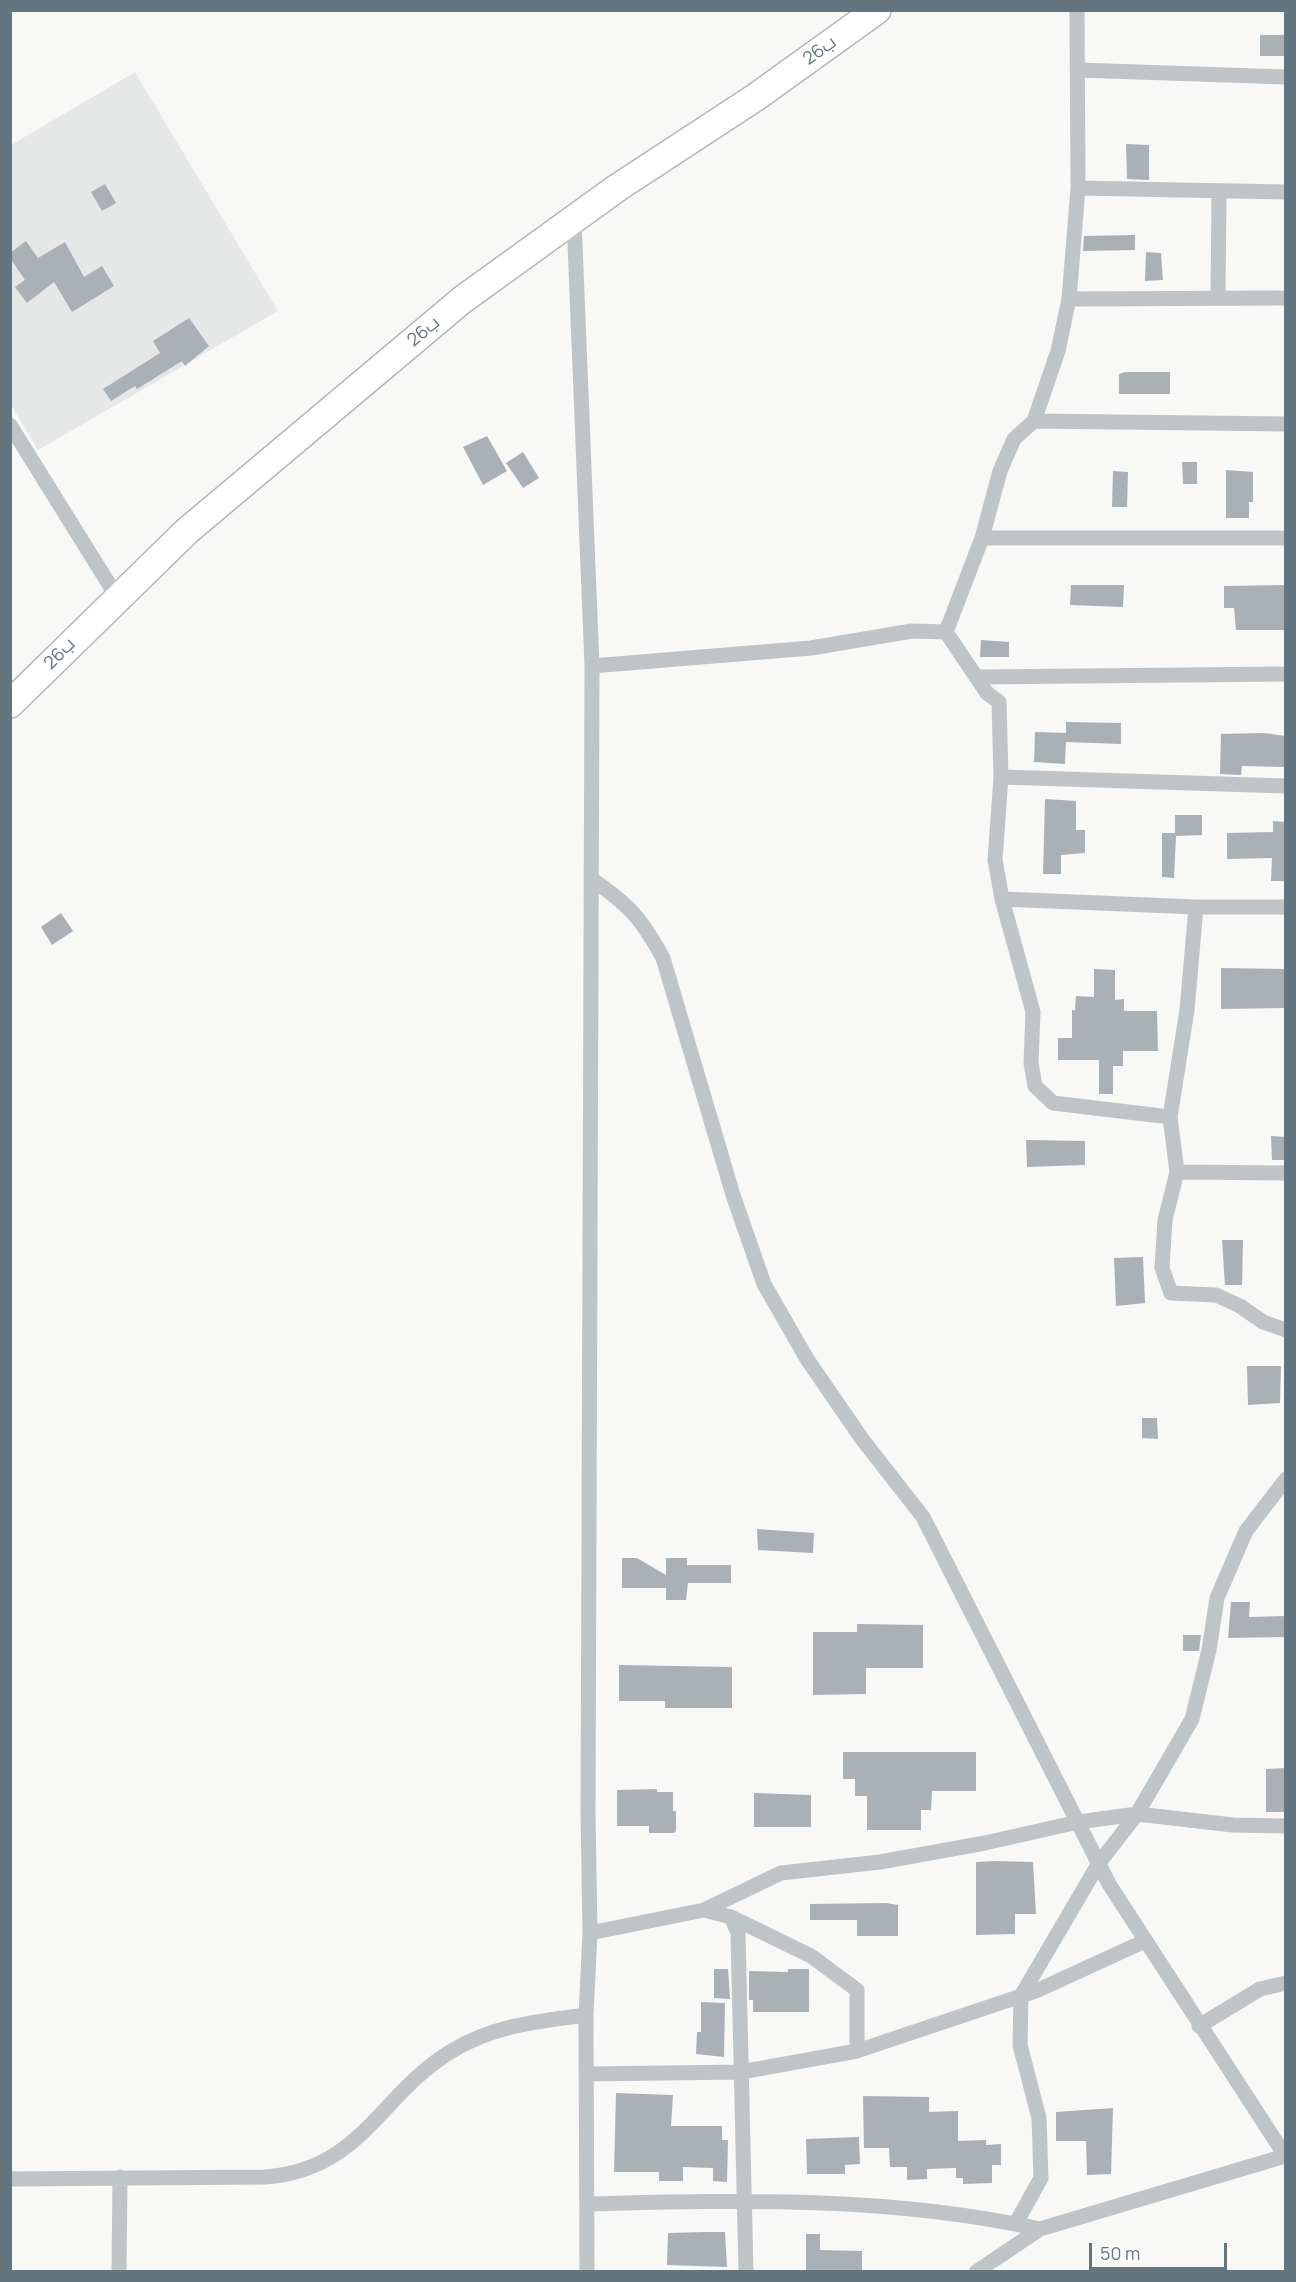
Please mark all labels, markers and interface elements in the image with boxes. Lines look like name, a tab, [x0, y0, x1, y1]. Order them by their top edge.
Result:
street label: 26ب	[799, 32, 841, 70]
street label: 26ب	[403, 312, 445, 352]
street label: 26ب	[40, 634, 80, 674]
scale bar	[1092, 2231, 1230, 2269]
text: 50 m	[1100, 2241, 1140, 2265]

